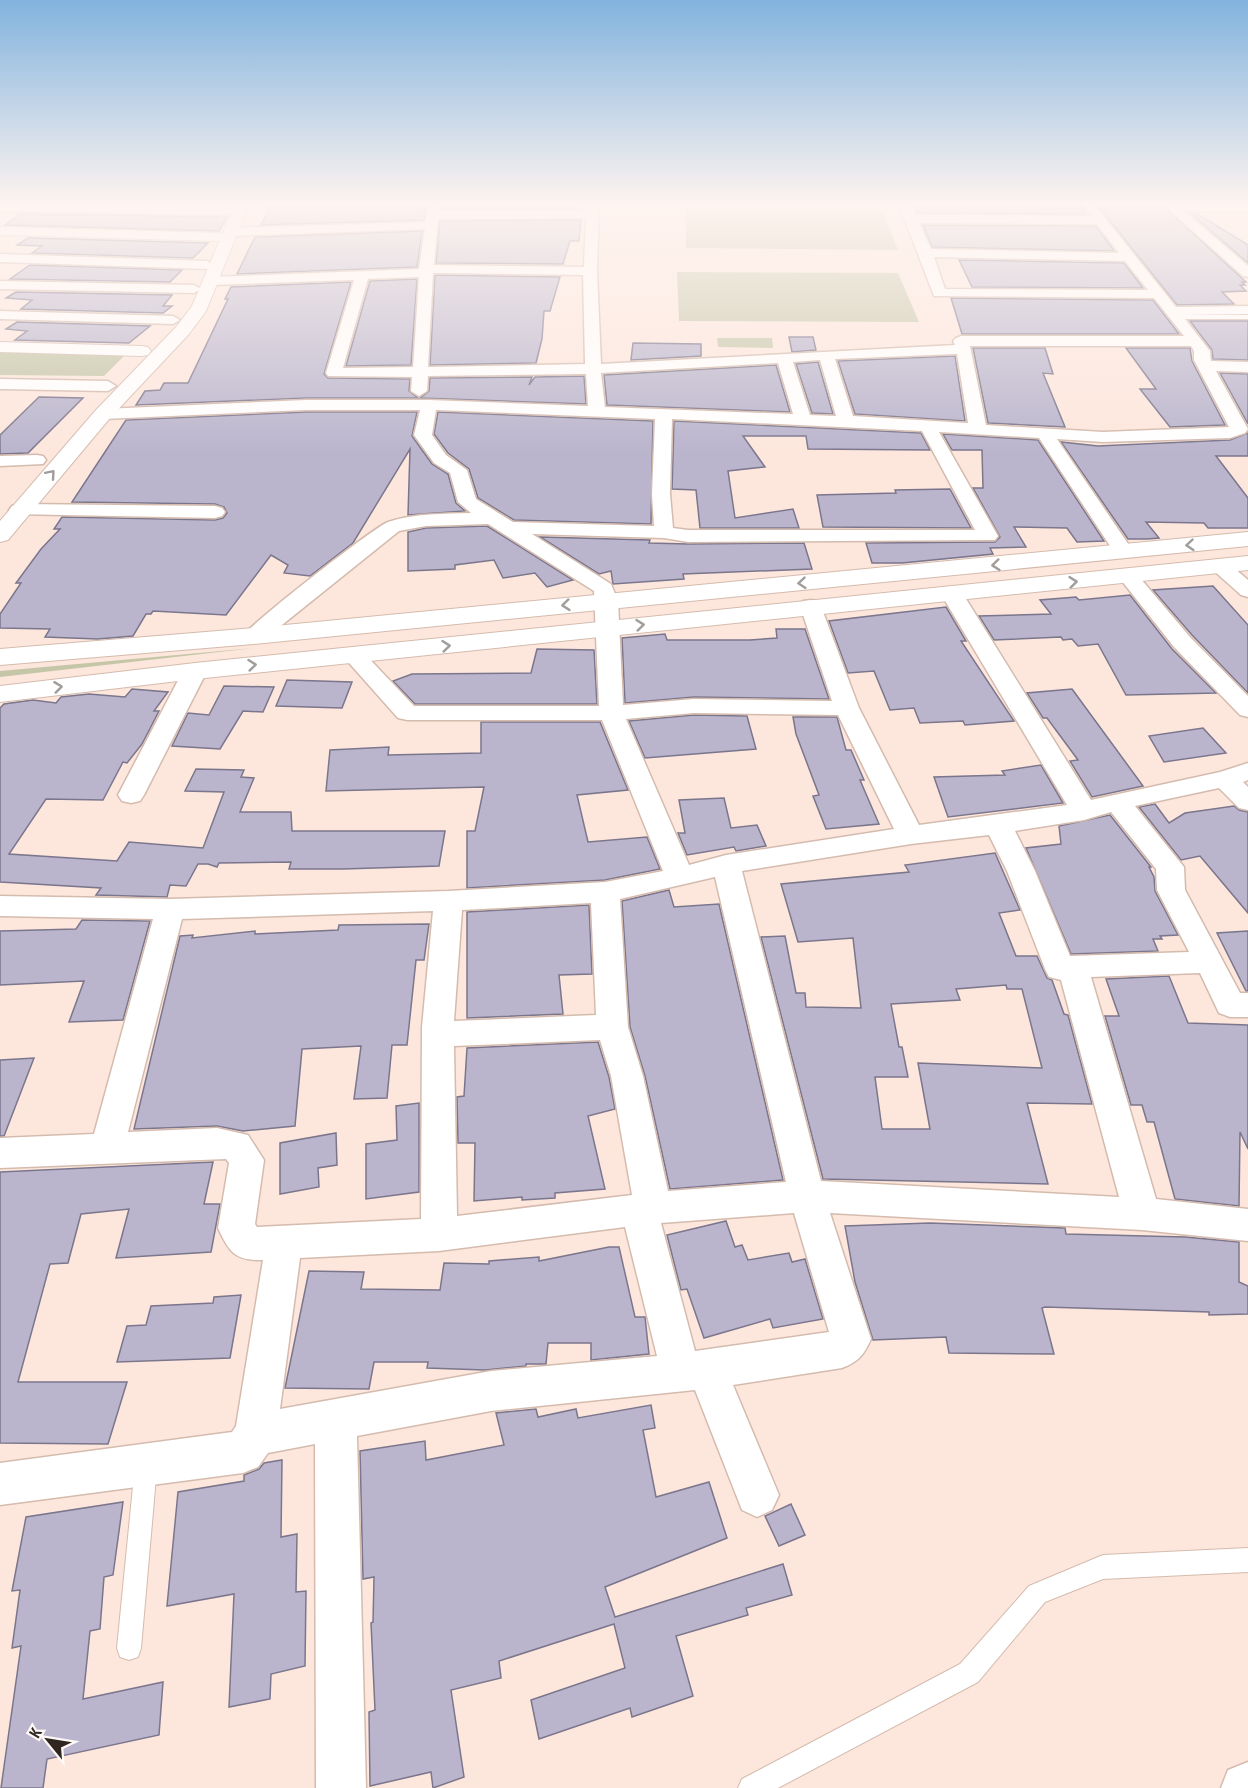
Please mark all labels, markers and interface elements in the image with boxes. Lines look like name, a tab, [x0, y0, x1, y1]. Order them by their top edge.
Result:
one-way arrow	[44, 470, 55, 481]
one-way arrow	[1185, 538, 1194, 551]
one-way arrow	[991, 558, 1000, 571]
one-way arrow	[797, 576, 806, 589]
one-way arrow	[1069, 576, 1078, 589]
one-way arrow	[561, 598, 570, 611]
one-way arrow	[635, 619, 644, 632]
one-way arrow	[441, 640, 450, 652]
one-way arrow	[247, 659, 256, 672]
one-way arrow	[54, 682, 63, 694]
north arrow	[18, 1710, 78, 1770]
text: K	[24, 1723, 46, 1741]

